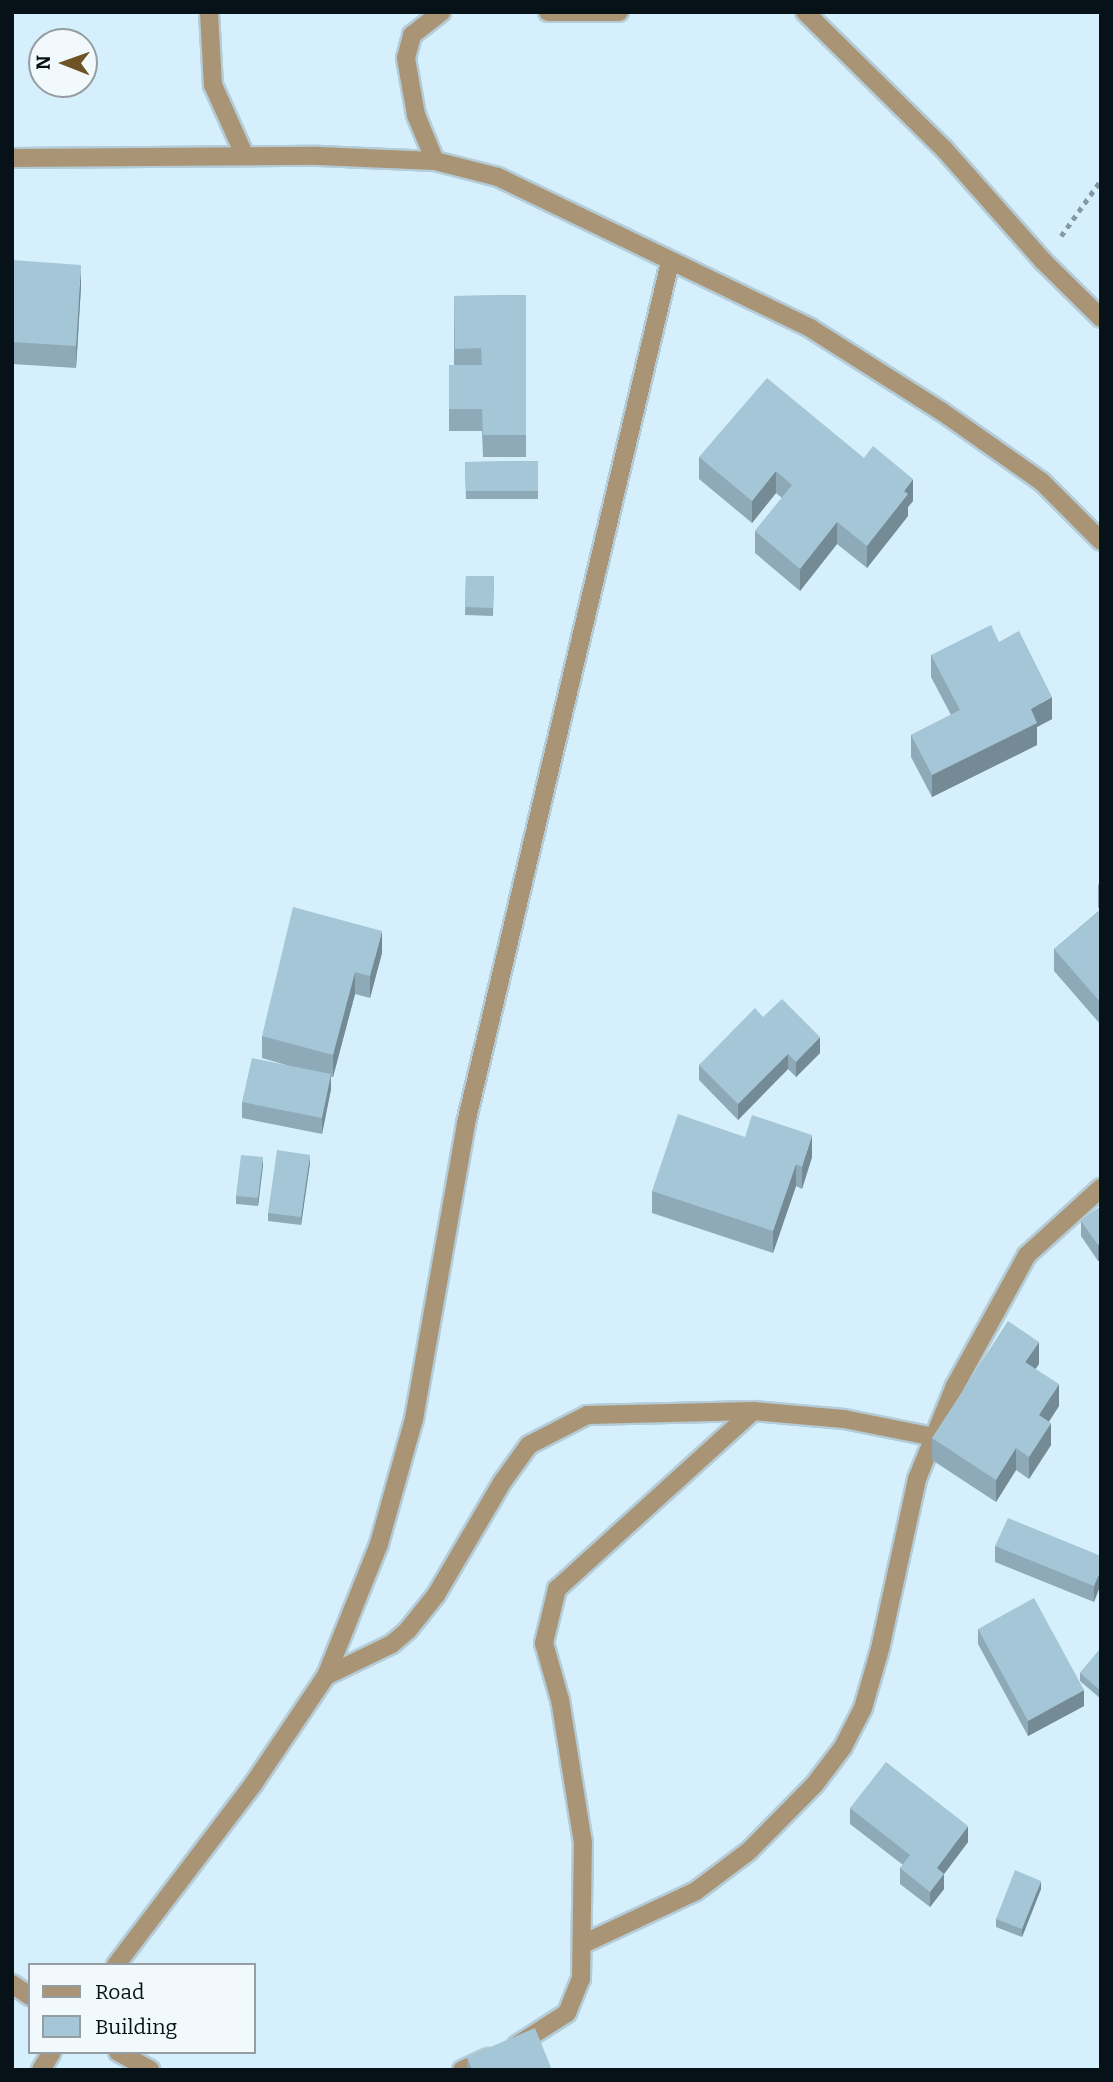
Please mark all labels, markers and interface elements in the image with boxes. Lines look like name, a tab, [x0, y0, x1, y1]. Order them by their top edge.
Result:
north arrow	[28, 28, 98, 98]
text: N	[32, 55, 55, 70]
legend	[28, 1963, 256, 2054]
text: Road	[95, 1979, 144, 2005]
text: Building	[95, 2014, 177, 2040]

